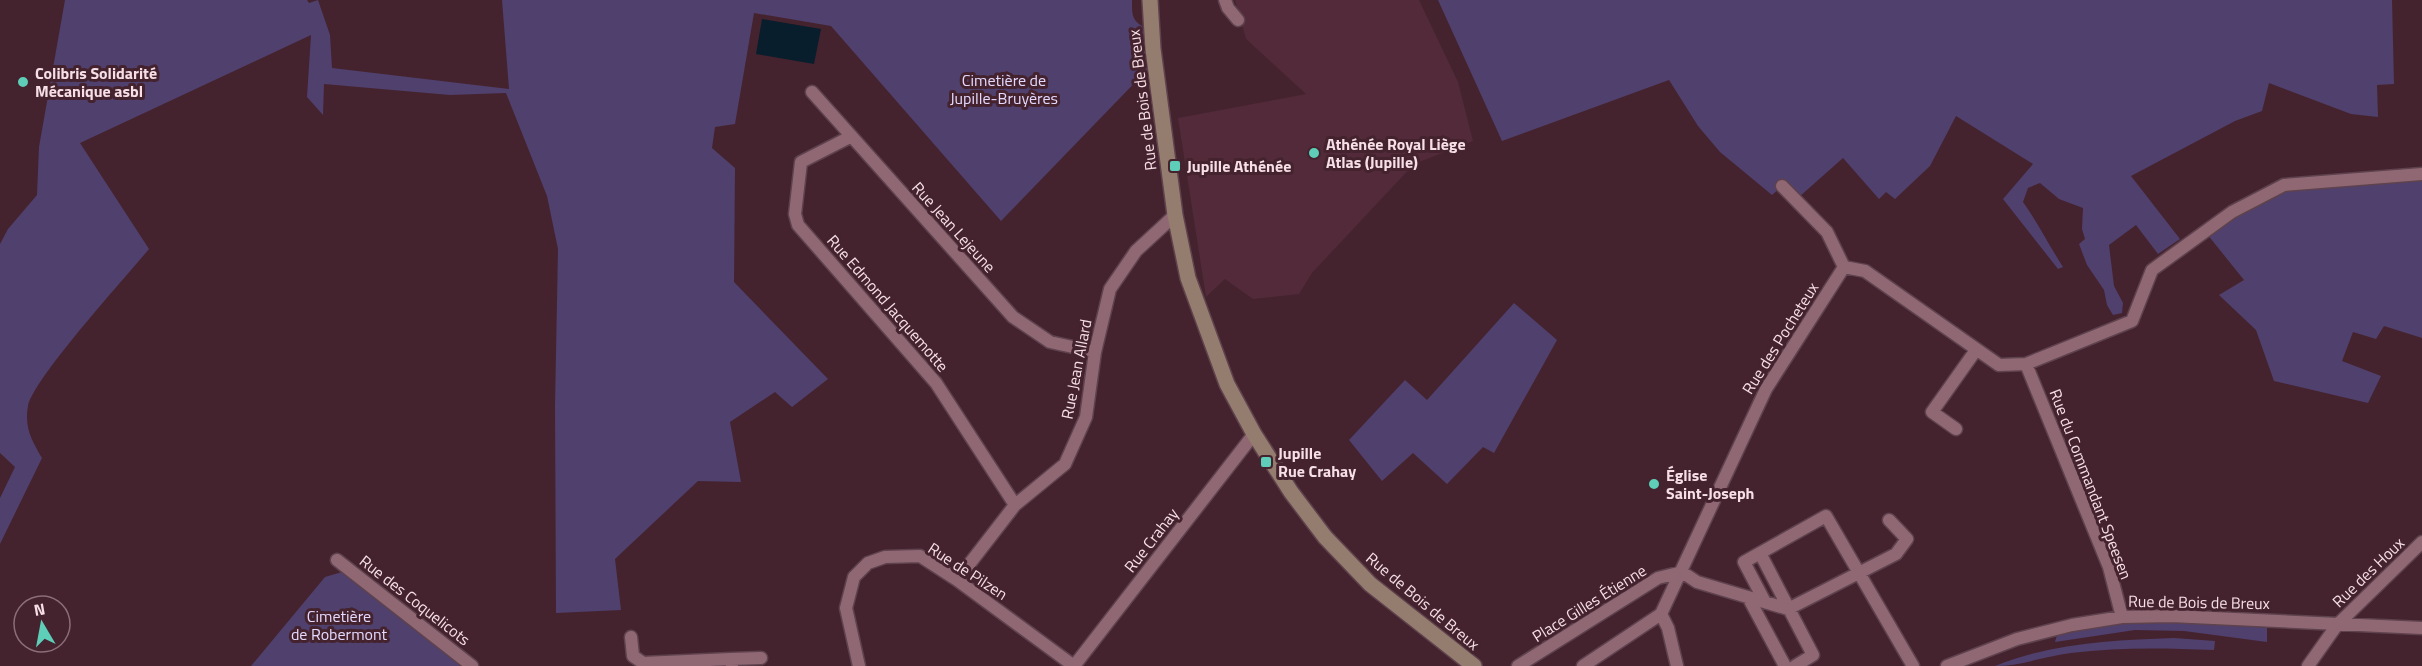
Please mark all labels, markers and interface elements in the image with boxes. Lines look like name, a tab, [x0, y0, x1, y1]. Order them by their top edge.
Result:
street label: Rue de Bois de Breux	[1121, 28, 1163, 172]
place label: Colibris Solidarité Mécanique asbl	[35, 61, 157, 103]
park label: Cimetière de Jupille-Bruyères	[950, 68, 1058, 110]
marker: Colibris Solidarité Mécanique asbl	[16, 75, 30, 89]
place label: Athénée Royal Liège Atlas (Jupille)	[1326, 132, 1466, 174]
marker: Athénée Royal Liège Atlas (Jupille)	[1307, 146, 1321, 160]
place label: Jupille Athénée	[1187, 154, 1291, 178]
marker: Jupille Athénée	[1168, 159, 1182, 173]
street label: Rue Jean Lejeune	[907, 176, 1001, 278]
street label: Rue Edmond Jacquemotte	[822, 229, 954, 377]
street label: Rue des Pocheteux	[1736, 277, 1824, 399]
street label: Rue Jean Allard	[1055, 317, 1097, 421]
street label: Rue du Commandant Speesen	[2044, 385, 2138, 583]
place label: Jupille Rue Crahay	[1278, 441, 1356, 483]
marker: Jupille Rue Crahay	[1259, 455, 1273, 469]
place label: Église Saint-Joseph	[1666, 463, 1754, 505]
marker: Église Saint-Joseph	[1647, 477, 1661, 491]
street label: Rue Crahay	[1118, 502, 1184, 577]
street label: Rue des Houx	[2326, 531, 2410, 613]
street label: Rue de Pilzen	[923, 536, 1013, 606]
street label: Rue de Bois de Breux	[1361, 546, 1485, 656]
street label: Rue des Coquelicots	[354, 549, 476, 651]
street label: Place Gilles Étienne	[1527, 558, 1651, 648]
street label: Rue de Bois de Breux	[2128, 589, 2270, 615]
north arrow	[12, 594, 72, 654]
text: N	[32, 596, 47, 622]
park label: Cimetière de Robermont	[291, 604, 387, 646]

